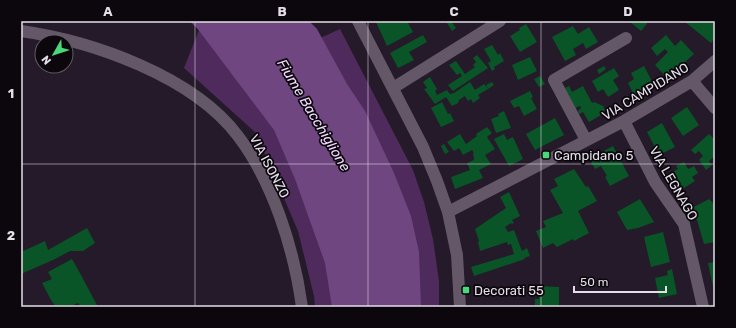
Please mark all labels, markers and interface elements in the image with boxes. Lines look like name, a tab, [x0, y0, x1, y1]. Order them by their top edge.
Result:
text: A	[103, 4, 113, 19]
text: B	[277, 4, 287, 19]
text: C	[449, 4, 459, 19]
text: D	[623, 4, 633, 19]
north arrow	[34, 34, 74, 74]
text: N	[39, 53, 54, 67]
water label: Fiume Bacchiglione	[273, 56, 354, 175]
street label: VIA CAMPIDANO	[599, 60, 691, 123]
text: 1	[8, 86, 14, 101]
street label: VIA ISONZO	[247, 132, 293, 201]
street label: VIA LEGNAGO	[646, 144, 701, 223]
place label: Campidano 5	[554, 148, 634, 163]
marker: Campidano 5	[541, 150, 551, 160]
text: 2	[7, 228, 15, 243]
scale bar	[574, 268, 666, 294]
text: 50 m	[580, 275, 608, 289]
place label: Decorati 55	[474, 283, 544, 298]
marker: Decorati 55	[461, 285, 471, 295]

